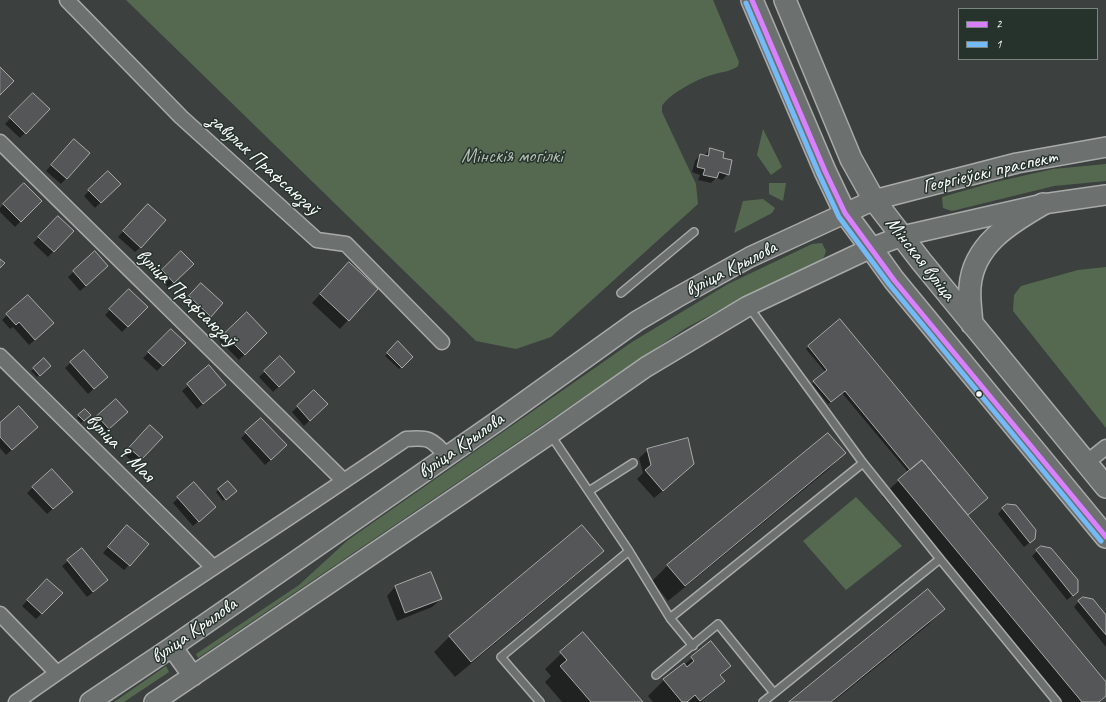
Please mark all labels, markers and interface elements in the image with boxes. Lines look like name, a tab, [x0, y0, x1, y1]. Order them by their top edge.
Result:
legend	[958, 8, 1098, 60]
text: 2	[996, 16, 1001, 32]
text: 1	[996, 36, 1001, 52]
street label: завулак Прафсаюзаў	[204, 109, 324, 221]
park label: Мінскія могілкі	[461, 145, 563, 169]
street label: Георгіеўскі праспект	[920, 145, 1060, 199]
street label: Мінская вуліца	[880, 212, 960, 306]
street label: вуліца Крылова	[681, 236, 781, 302]
street label: вуліца Прафсаюзаў	[131, 244, 241, 352]
unlabelled marker	[974, 389, 984, 399]
street label: вуліца Крылова	[413, 408, 509, 484]
street label: вуліца 9 Мая	[81, 409, 159, 487]
street label: вуліца Крылова	[146, 593, 242, 669]

